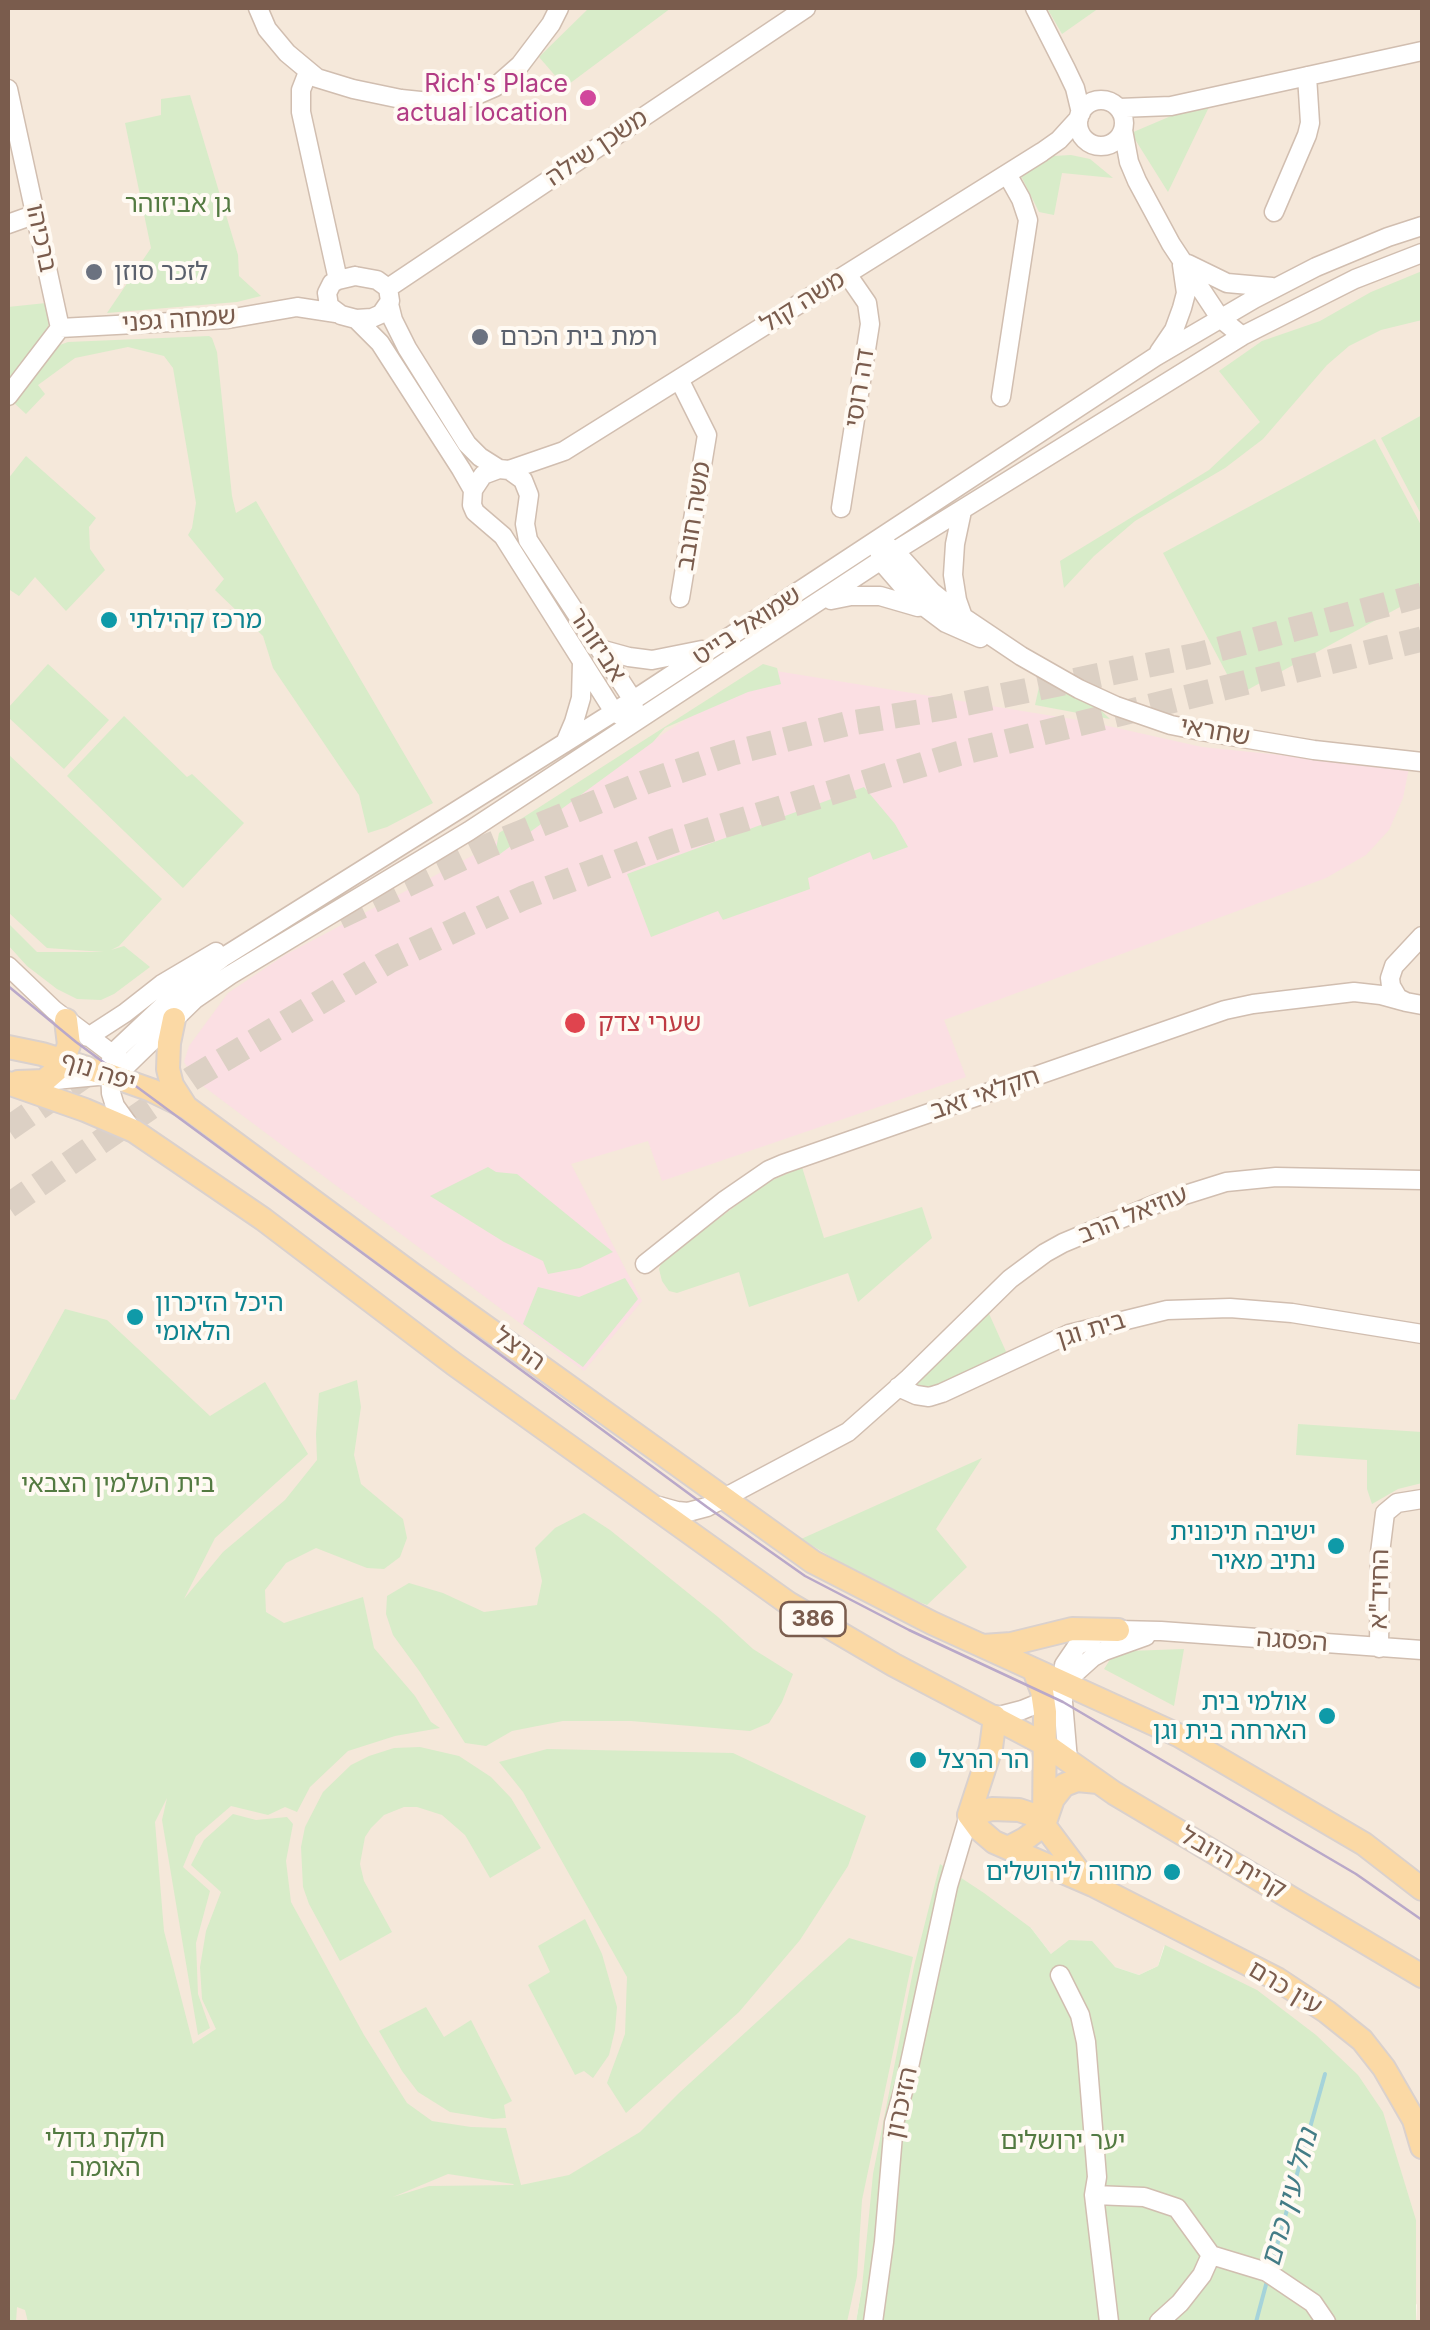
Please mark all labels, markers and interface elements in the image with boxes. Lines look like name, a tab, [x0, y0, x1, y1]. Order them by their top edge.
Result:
place label: Rich's Place actual location	[396, 69, 568, 128]
marker: Rich's Place actual location	[577, 87, 599, 109]
street label: משכן שילה	[540, 103, 654, 193]
park label: גן אביזוהר	[125, 189, 231, 219]
street label: ברכיהו	[19, 201, 63, 275]
place label: לזכר סוזן	[114, 257, 208, 287]
marker: לזכר סוזן	[83, 261, 105, 283]
street label: משה קול	[755, 264, 851, 340]
street label: שמחה גפני	[121, 301, 237, 339]
place label: רמת בית הכרם	[500, 322, 658, 352]
marker: רמת בית הכרם	[469, 326, 491, 348]
street label: דה רוסי	[839, 346, 881, 430]
street label: משה חובב	[671, 459, 717, 573]
street label: שמואל בייט	[687, 580, 807, 672]
street label: אביזוהר	[562, 602, 632, 688]
place label: מרכז קהילתי	[129, 605, 262, 635]
marker: מרכז קהילתי	[98, 609, 120, 631]
street label: שחראי	[1178, 711, 1252, 753]
place label: שערי צדק	[598, 1008, 701, 1038]
marker: שערי צדק	[562, 1010, 588, 1036]
street label: יפה נוף	[57, 1046, 139, 1098]
street label: חקלאי זאב	[927, 1061, 1043, 1127]
street label: עוזיאל הרב	[1074, 1179, 1192, 1251]
place label: היכל הזיכרון הלאומי	[155, 1288, 284, 1347]
street label: בית וגן	[1053, 1305, 1129, 1355]
marker: היכל הזיכרון הלאומי	[124, 1306, 146, 1328]
street label: הרצל	[488, 1321, 550, 1377]
park label: בית העלמין הצבאי	[21, 1469, 215, 1499]
place label: ישיבה תיכונית נתיב מאיר	[1170, 1517, 1316, 1576]
marker: ישיבה תיכונית נתיב מאיר	[1325, 1535, 1347, 1557]
street label: החיד"א	[1364, 1548, 1396, 1630]
road number: 386	[780, 1602, 846, 1636]
street label: הפסגה	[1255, 1624, 1329, 1658]
place label: אולמי בית הארחה בית וגן	[1153, 1687, 1307, 1746]
marker: אולמי בית הארחה בית וגן	[1316, 1705, 1338, 1727]
place label: הר הרצל	[938, 1745, 1029, 1775]
marker: הר הרצל	[907, 1749, 929, 1771]
street label: קרית היובל	[1175, 1821, 1291, 1905]
place label: מחווה לירושלים	[986, 1857, 1152, 1887]
marker: מחווה לירושלים	[1161, 1861, 1183, 1883]
street label: עין כרם	[1243, 1954, 1327, 2022]
street label: הזיכרון	[880, 2064, 924, 2142]
park label: חלקת גדולי האומה	[45, 2124, 165, 2183]
water label: נחל עין כרם	[1254, 2125, 1326, 2271]
park label: יער ירושלים	[1001, 2126, 1125, 2156]

